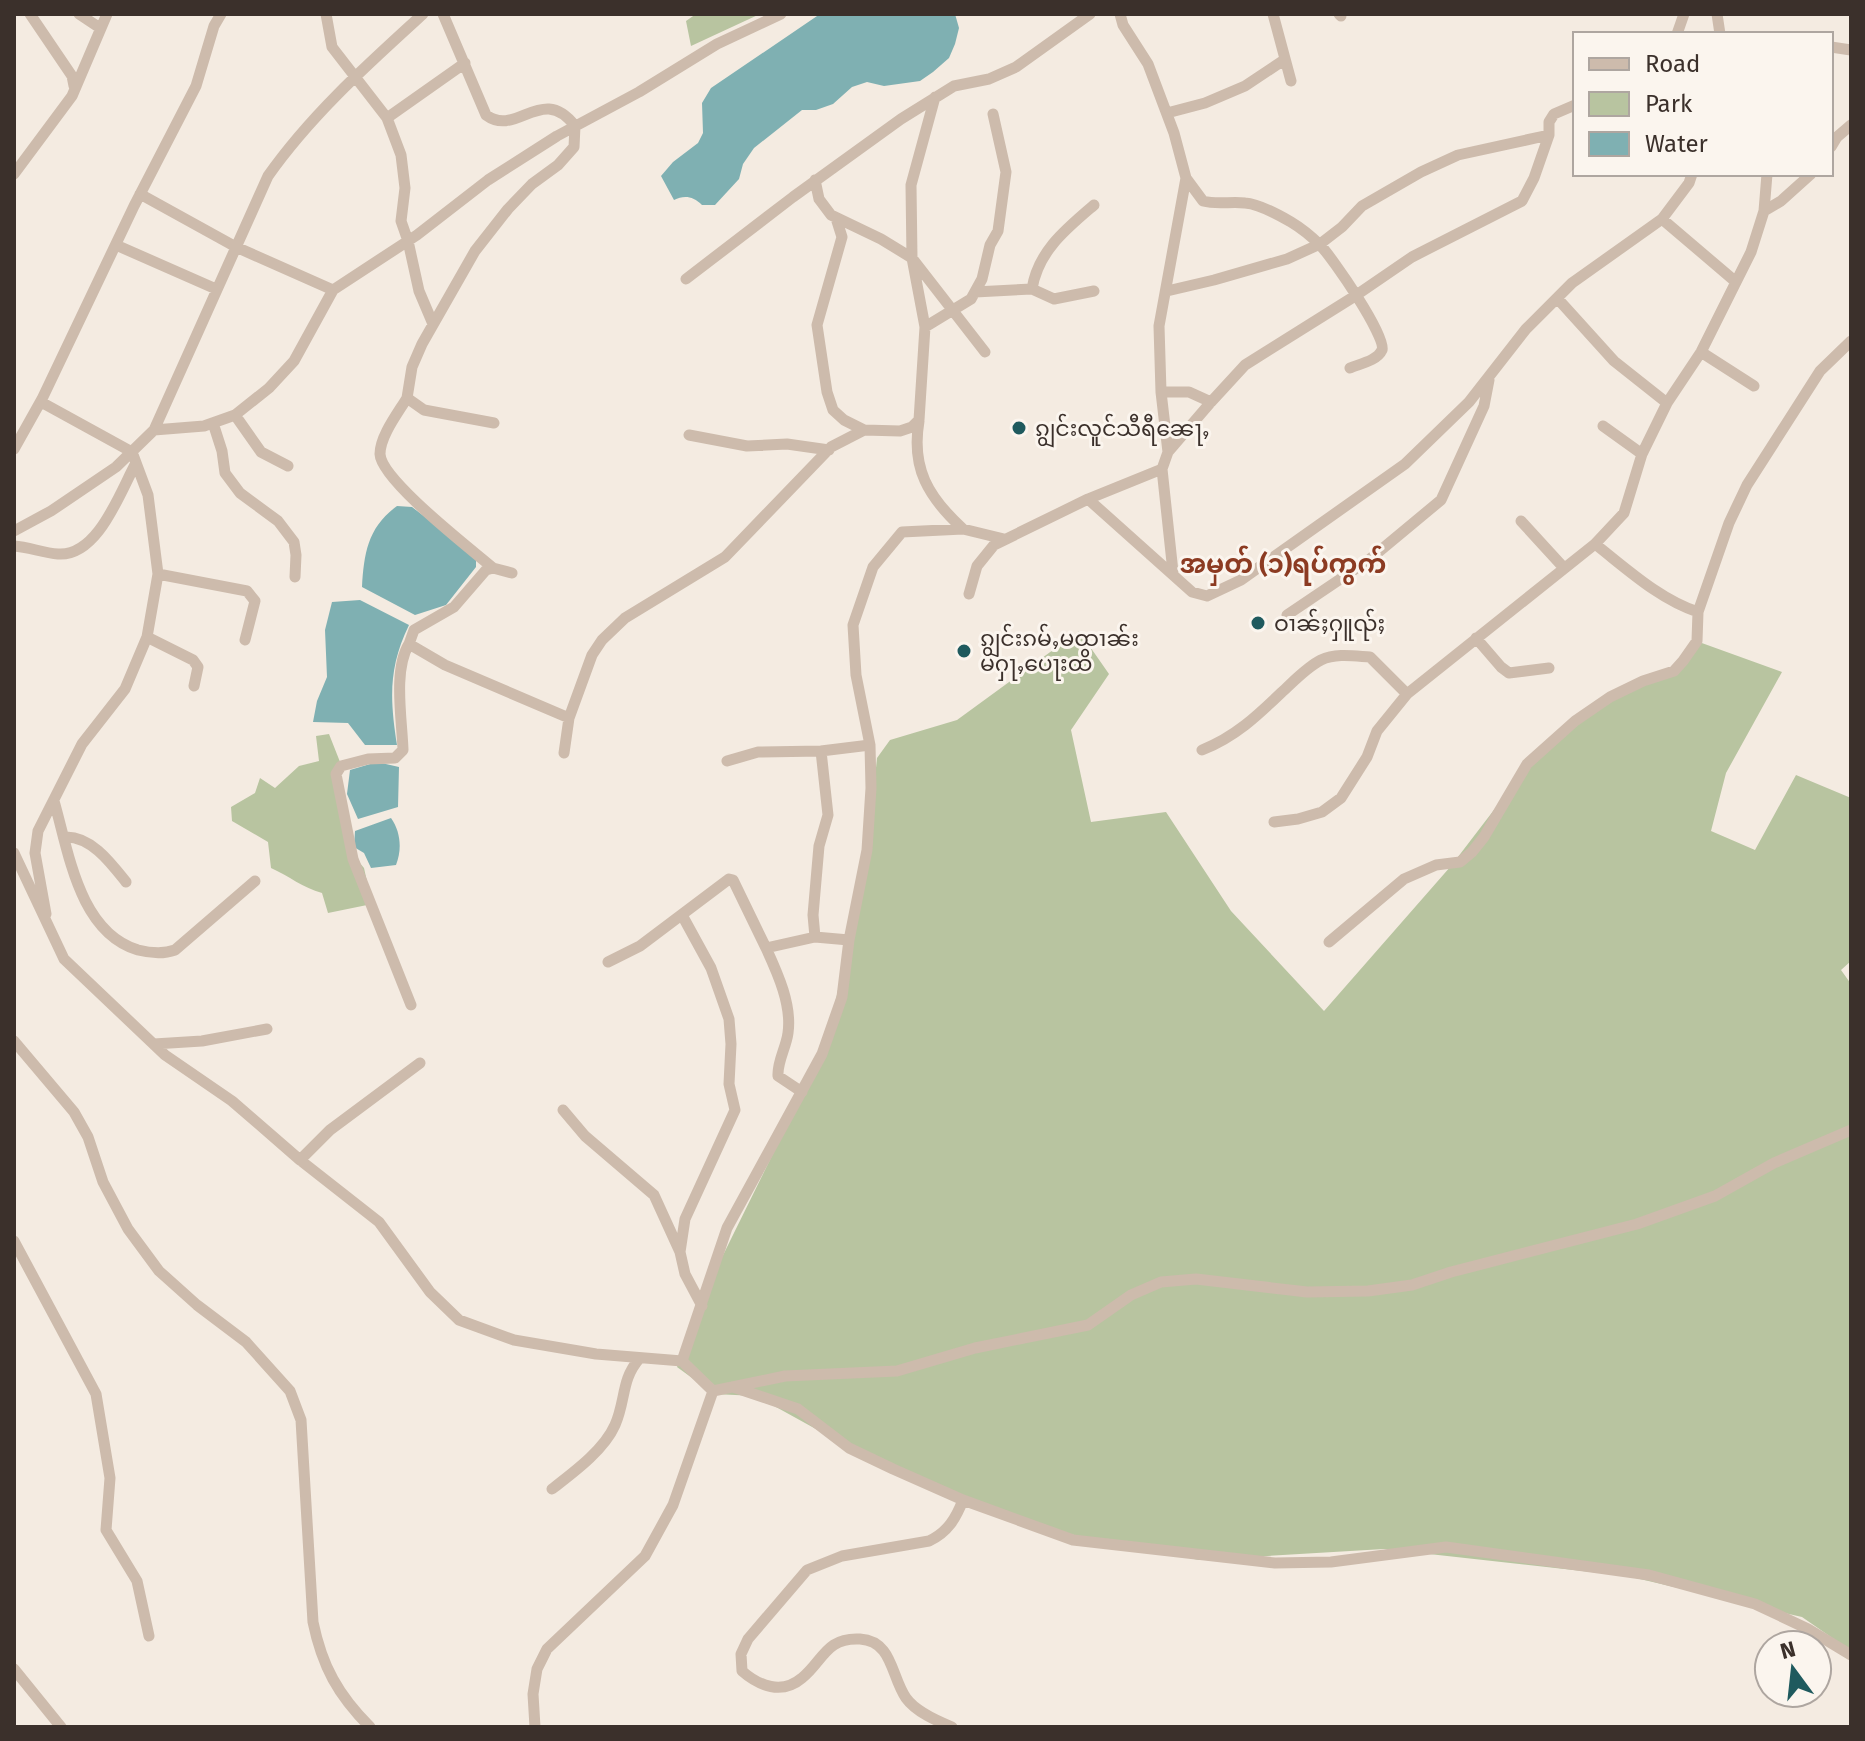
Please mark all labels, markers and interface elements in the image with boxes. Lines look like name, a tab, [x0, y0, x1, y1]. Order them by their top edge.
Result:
legend	[1573, 32, 1833, 176]
text: Road	[1645, 50, 1700, 78]
text: Park	[1645, 90, 1693, 118]
text: Water	[1645, 130, 1709, 158]
place label: ၵျွင်းလူင်သီရီၼေႃႇ	[1035, 413, 1210, 448]
marker: ၵျွင်းလူင်သီရီၼေႃႇ	[1010, 419, 1028, 437]
district label: အမှတ် (၁)ရပ်ကွက်	[1180, 545, 1386, 586]
place label: ဝၢၼ်ႈႁူၺ်ႈ	[1274, 608, 1385, 641]
marker: ဝၢၼ်ႈႁူၺ်ႈ	[1249, 614, 1267, 632]
place label: ၵျွင်းၵမ်ႇမထၢၼ်း မႁႃႇပေႃးထိ	[980, 623, 1139, 681]
marker: ၵျွင်းၵမ်ႇမထၢၼ်း မႁႃႇပေႃးထိ	[955, 642, 973, 660]
north arrow	[1753, 1629, 1833, 1709]
text: N	[1777, 1635, 1798, 1665]

